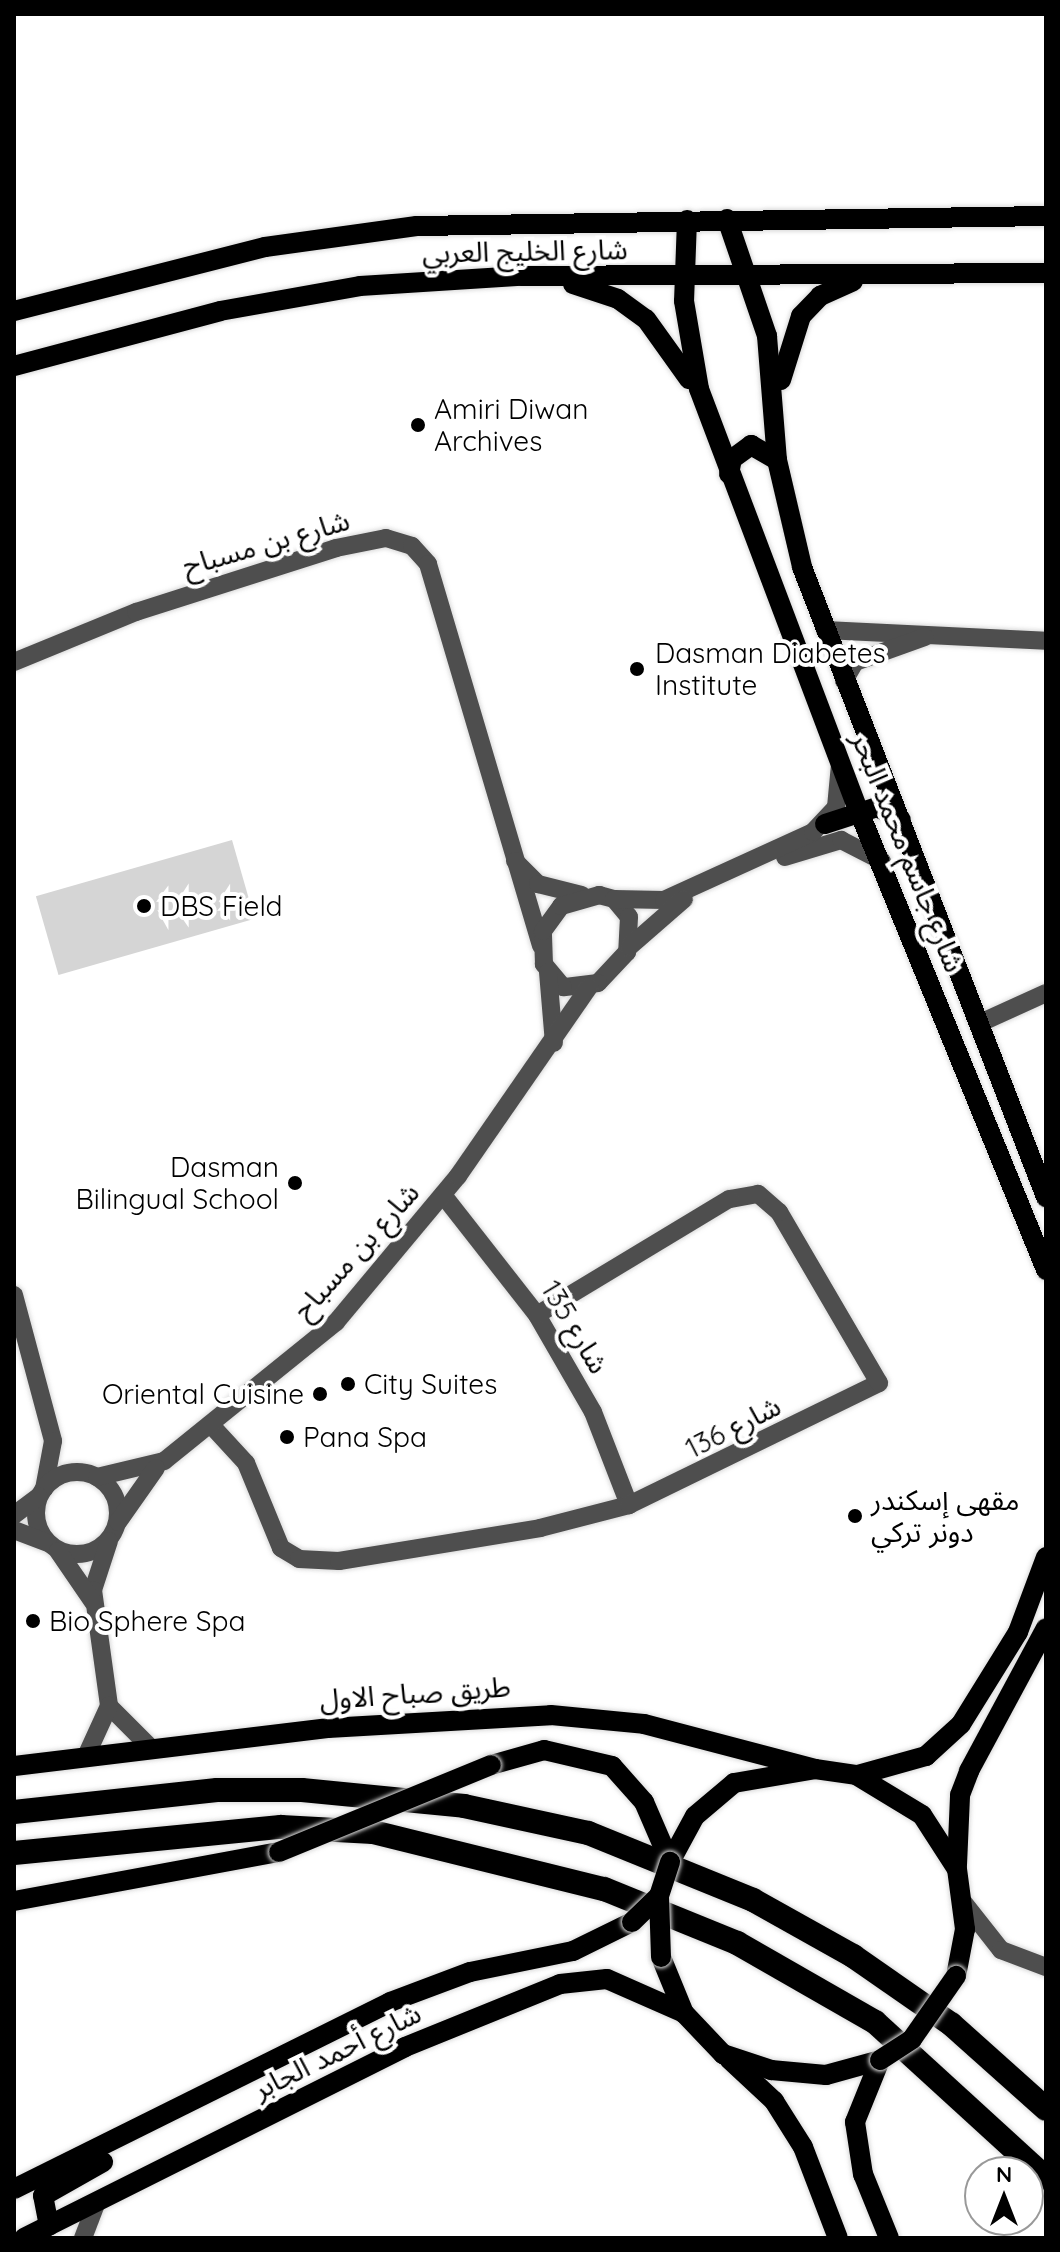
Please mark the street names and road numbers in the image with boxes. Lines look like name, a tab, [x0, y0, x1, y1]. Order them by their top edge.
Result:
street label: شارع الخليج العربي	[422, 232, 628, 270]
street label: شارع بن مسباح	[179, 503, 353, 583]
street label: شارع جاسم محمد البحر	[844, 727, 972, 977]
street label: شارع بن مسباح	[286, 1176, 426, 1326]
street label: شارع 135	[534, 1274, 616, 1380]
street label: شارع 136	[680, 1389, 786, 1465]
street label: طريق صباح الاول	[318, 1670, 512, 1716]
street label: شارع أحمد الجابر	[248, 1996, 426, 2106]

